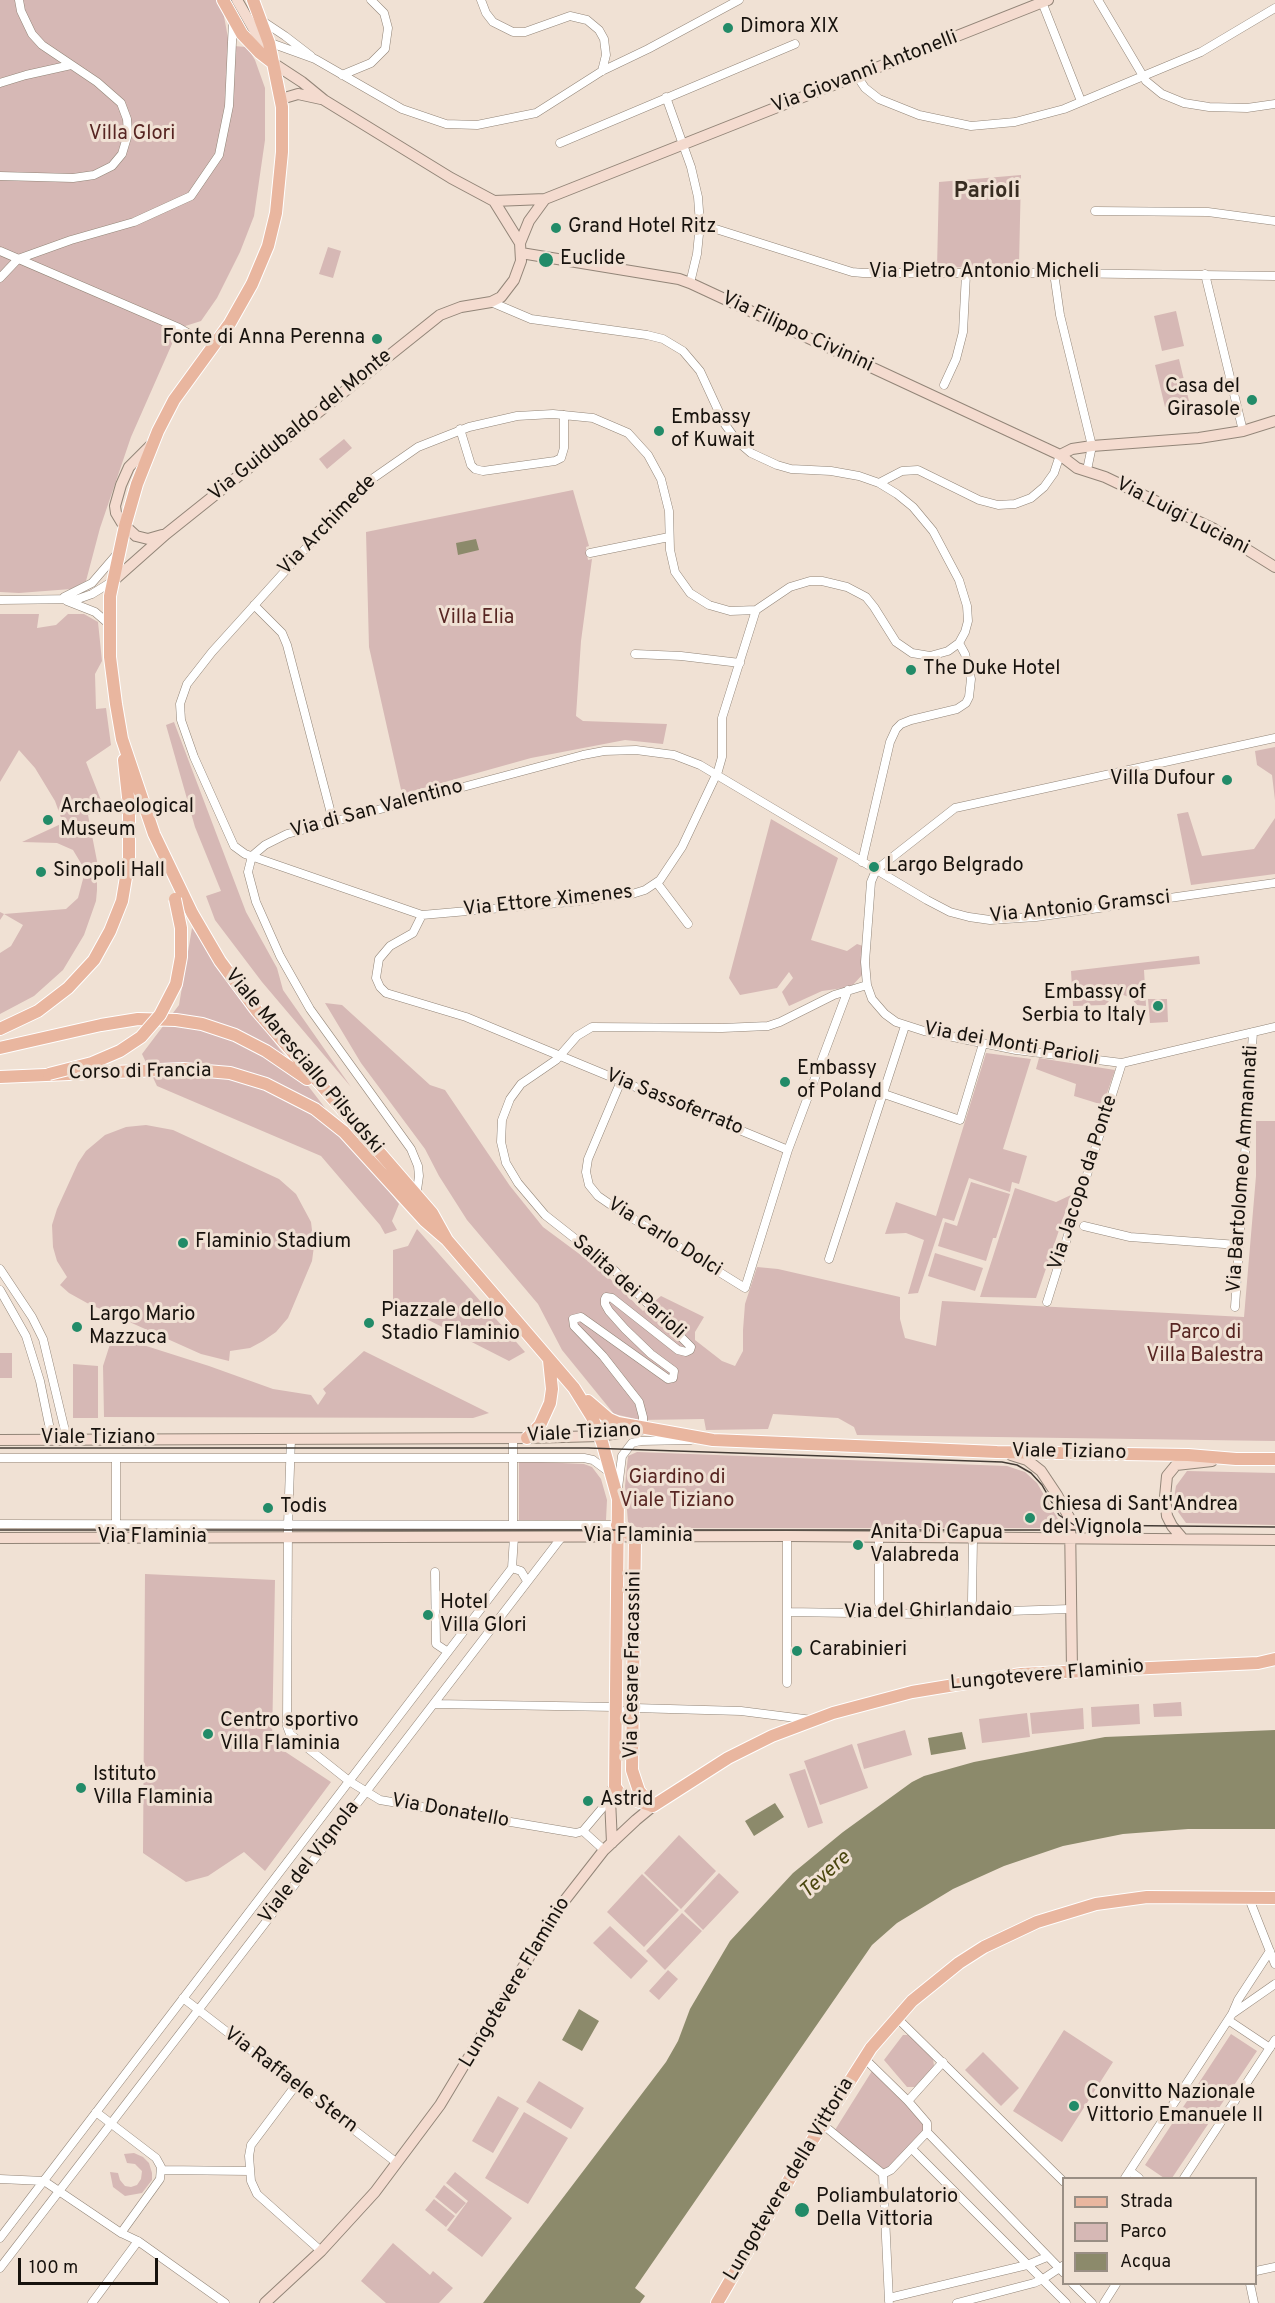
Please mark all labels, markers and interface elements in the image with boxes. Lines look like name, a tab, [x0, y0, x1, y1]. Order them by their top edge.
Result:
place label: Dimora XIX	[740, 16, 839, 40]
marker: Dimora XIX	[721, 21, 735, 35]
street label: Via Giovanni Antonelli	[769, 26, 961, 120]
park label: Villa Glori	[89, 123, 175, 147]
district label: Parioli	[954, 180, 1020, 206]
place label: Grand Hotel Ritz	[568, 216, 716, 240]
marker: Grand Hotel Ritz	[549, 221, 563, 235]
place label: Euclide	[560, 248, 625, 272]
marker: Euclide	[537, 251, 555, 269]
street label: Via Pietro Antonio Micheli	[869, 261, 1099, 285]
street label: Via Filippo Civinini	[717, 287, 877, 379]
place label: Fonte di Anna Perenna	[163, 327, 365, 351]
marker: Fonte di Anna Perenna	[370, 332, 384, 346]
street label: Via Guidubaldo del Monte	[205, 345, 397, 507]
place label: Casa del Girasole	[1165, 376, 1240, 423]
marker: Casa del Girasole	[1245, 393, 1259, 407]
place label: Embassy of Kuwait	[671, 407, 755, 454]
marker: Embassy of Kuwait	[652, 424, 666, 438]
street label: Via Archimede	[274, 471, 382, 581]
street label: Via Luigi Luciani	[1111, 473, 1253, 561]
park label: Villa Elia	[438, 607, 514, 631]
place label: The Duke Hotel	[923, 658, 1060, 682]
marker: The Duke Hotel	[904, 663, 918, 677]
place label: Villa Dufour	[1110, 768, 1215, 792]
marker: Villa Dufour	[1220, 773, 1234, 787]
street label: Via di San Valentino	[288, 775, 466, 845]
place label: Archaeological Museum	[60, 796, 194, 843]
marker: Archaeological Museum	[41, 813, 55, 827]
place label: Largo Belgrado	[886, 855, 1024, 879]
place label: Sinopoli Hall	[53, 860, 165, 884]
marker: Largo Belgrado	[867, 860, 881, 874]
marker: Sinopoli Hall	[34, 865, 48, 879]
street label: Via Ettore Ximenes	[462, 881, 634, 923]
street label: Via Antonio Gramsci	[988, 887, 1172, 929]
street label: Viale Maresciallo Pilsudski	[219, 965, 387, 1159]
place label: Embassy of Serbia to Italy	[1022, 982, 1146, 1029]
marker: Embassy of Serbia to Italy	[1151, 999, 1165, 1013]
street label: Via dei Monti Parioli	[922, 1018, 1100, 1072]
street label: Via Bartolomeo Ammannati	[1223, 1044, 1265, 1294]
place label: Embassy of Poland	[797, 1058, 882, 1105]
street label: Corso di Francia	[68, 1060, 212, 1086]
street label: Via Sassoferrato	[602, 1064, 746, 1142]
marker: Embassy of Poland	[778, 1075, 792, 1089]
street label: Via Jacopo da Ponte	[1044, 1092, 1124, 1274]
street label: Via Carlo Dolci	[602, 1193, 726, 1283]
place label: Flaminio Stadium	[195, 1231, 351, 1255]
street label: Salita dei Parioli	[566, 1231, 690, 1345]
marker: Flaminio Stadium	[176, 1236, 190, 1250]
place label: Piazzale dello Stadio Flaminio	[381, 1300, 520, 1347]
place label: Largo Mario Mazzuca	[89, 1304, 195, 1351]
marker: Piazzale dello Stadio Flaminio	[362, 1316, 376, 1330]
marker: Largo Mario Mazzuca	[70, 1320, 84, 1334]
park label: Parco di Villa Balestra	[1146, 1322, 1264, 1369]
street label: Viale Tiziano	[526, 1419, 642, 1449]
street label: Viale Tiziano	[41, 1427, 155, 1451]
street label: Viale Tiziano	[1011, 1440, 1127, 1466]
park label: Giardino di Viale Tiziano	[620, 1467, 734, 1514]
place label: Chiesa di Sant'Andrea del Vignola	[1042, 1494, 1238, 1541]
place label: Todis	[280, 1496, 327, 1520]
marker: Todis	[261, 1501, 275, 1515]
marker: Chiesa di Sant'Andrea del Vignola	[1023, 1511, 1037, 1525]
place label: Anita Di Capua Valabreda	[870, 1522, 1003, 1569]
street label: Via Flaminia	[583, 1525, 693, 1549]
street label: Via Flaminia	[97, 1526, 207, 1550]
marker: Anita Di Capua Valabreda	[851, 1538, 865, 1552]
street label: Via Cesare Fracassini	[620, 1571, 648, 1759]
place label: Hotel Villa Glori	[440, 1592, 527, 1639]
street label: Via del Ghirlandaio	[843, 1599, 1013, 1625]
marker: Hotel Villa Glori	[421, 1608, 435, 1622]
place label: Carabinieri	[809, 1639, 907, 1663]
marker: Carabinieri	[790, 1644, 804, 1658]
street label: Lungotevere Flaminio	[949, 1656, 1145, 1696]
place label: Centro sportivo Villa Flaminia	[220, 1710, 359, 1757]
marker: Centro sportivo Villa Flaminia	[201, 1727, 215, 1741]
place label: Istituto Villa Flaminia	[93, 1764, 213, 1811]
marker: Istituto Villa Flaminia	[74, 1781, 88, 1795]
place label: Astrid	[600, 1789, 653, 1813]
street label: Via Donatello	[389, 1790, 511, 1834]
marker: Astrid	[581, 1794, 595, 1808]
street label: Viale del Vignola	[255, 1797, 365, 1929]
water label: Tevere	[795, 1847, 857, 1905]
street label: Lungotevere Flaminio	[456, 1893, 576, 2073]
street label: Via Raffaele Stern	[218, 2023, 362, 2139]
street label: Lungotevere della Vittoria	[720, 2074, 860, 2286]
place label: Convitto Nazionale Vittorio Emanuele II	[1086, 2082, 1263, 2129]
marker: Convitto Nazionale Vittorio Emanuele II	[1067, 2099, 1081, 2113]
legend	[1062, 2177, 1257, 2285]
place label: Poliambulatorio Della Vittoria	[816, 2186, 958, 2233]
text: Strada	[1120, 2191, 1173, 2214]
marker: Poliambulatorio Della Vittoria	[793, 2201, 811, 2219]
text: Parco	[1120, 2221, 1166, 2244]
scale bar	[21, 2246, 160, 2284]
text: Acqua	[1120, 2251, 1171, 2274]
text: 100 m	[29, 2257, 78, 2280]

